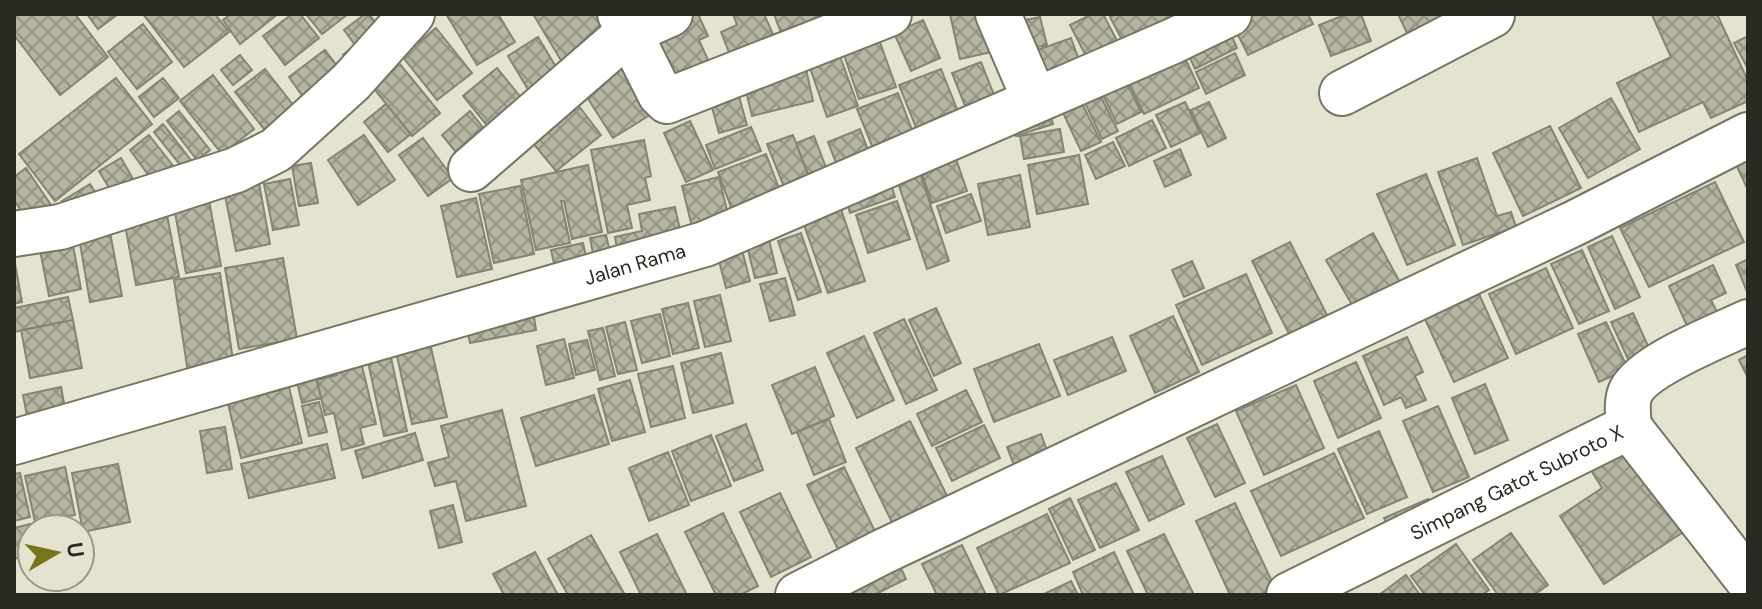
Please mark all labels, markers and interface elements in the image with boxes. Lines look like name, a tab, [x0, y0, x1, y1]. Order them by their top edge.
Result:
street label: Jalan Rama	[581, 237, 689, 291]
street label: Simpang Gatot Subroto X	[1406, 419, 1628, 546]
north arrow	[16, 513, 96, 593]
text: U	[60, 540, 91, 560]

